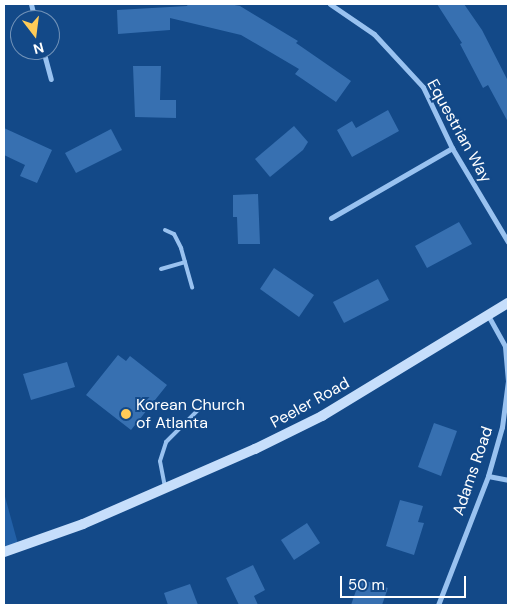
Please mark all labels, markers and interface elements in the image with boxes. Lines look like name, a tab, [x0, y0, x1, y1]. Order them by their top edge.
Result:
north arrow	[10, 10, 60, 60]
text: N	[31, 39, 46, 59]
street label: Equestrian Way	[423, 76, 495, 186]
street label: Peeler Road	[267, 373, 353, 433]
place label: Korean Church of Atlanta	[136, 395, 245, 433]
marker: Korean Church of Atlanta	[120, 408, 132, 420]
street label: Adams Road	[449, 424, 497, 518]
scale bar	[342, 566, 468, 598]
text: 50 m	[348, 575, 385, 595]

